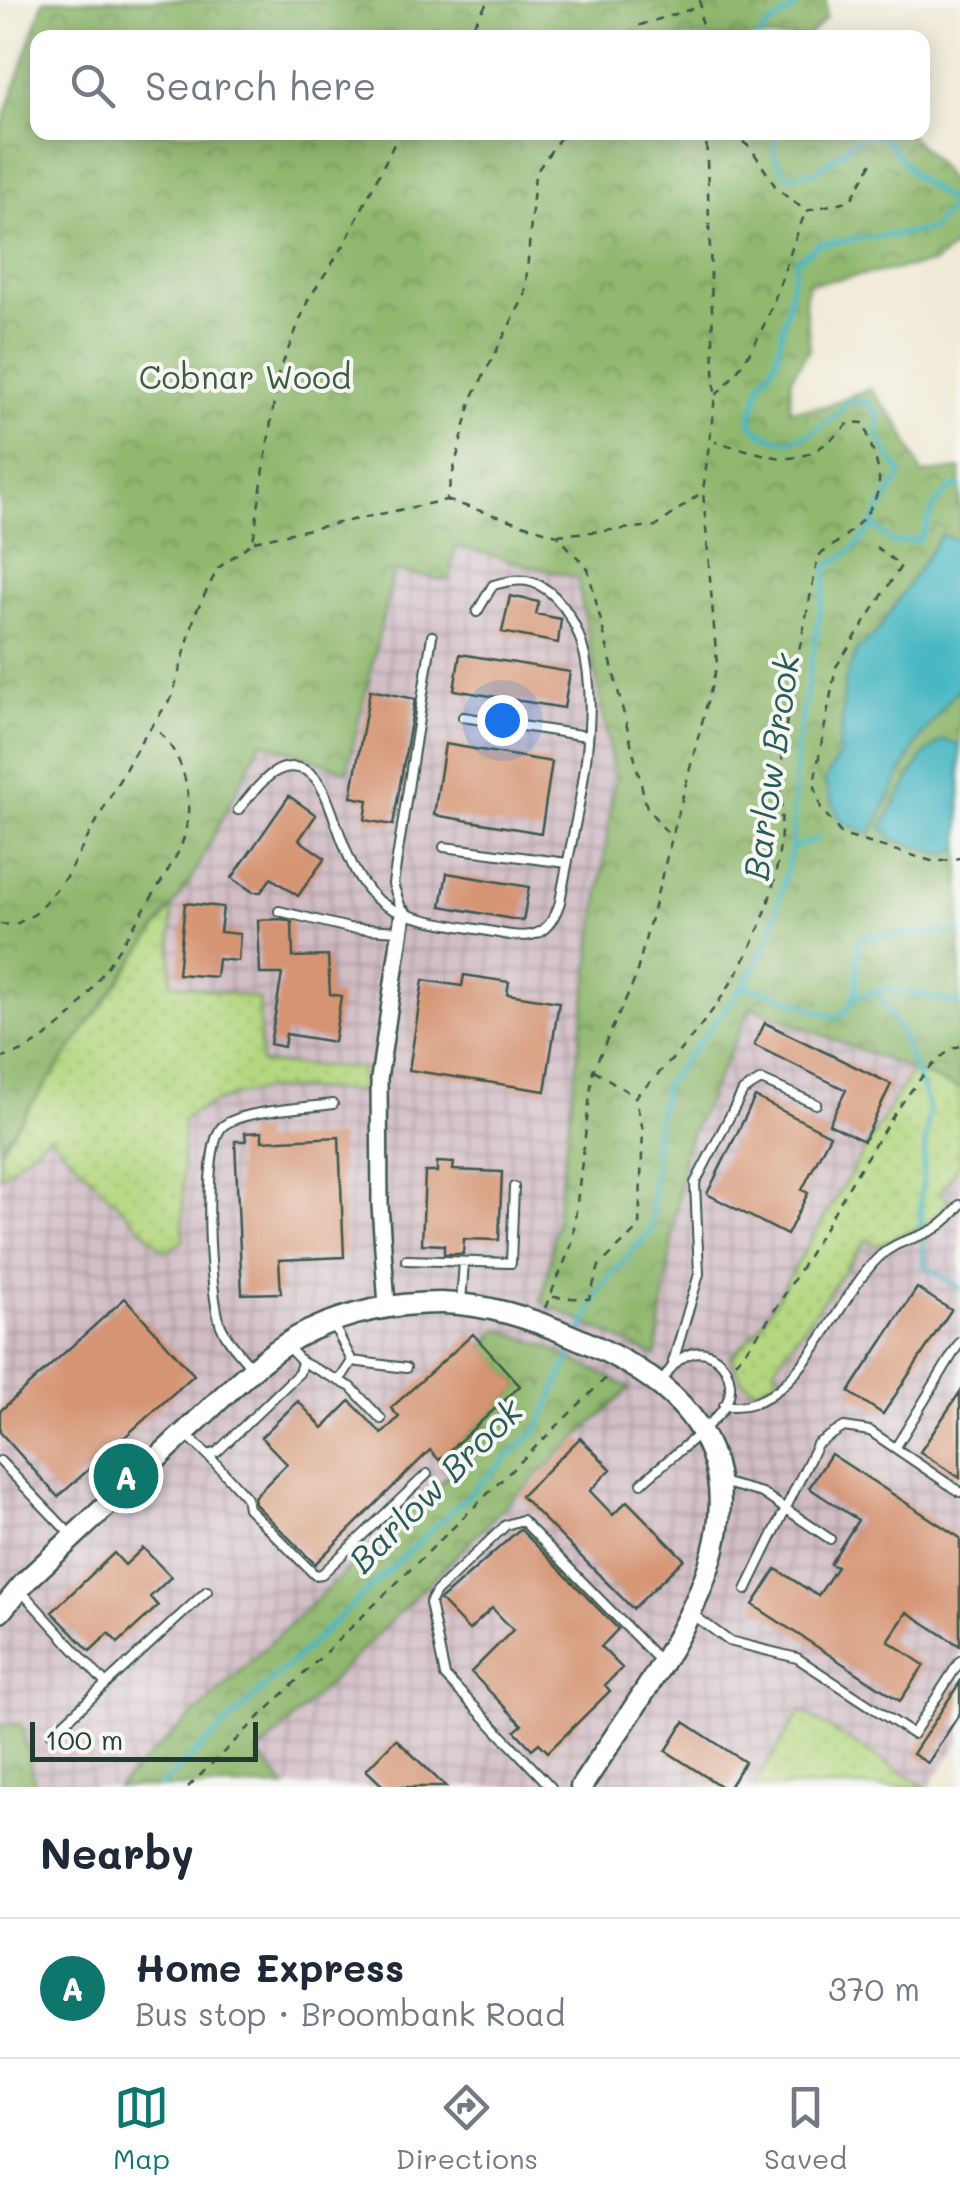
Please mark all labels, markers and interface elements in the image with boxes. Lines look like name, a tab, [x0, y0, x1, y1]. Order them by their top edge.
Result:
search box	[30, 30, 930, 140]
icon: search	[65, 58, 120, 113]
text: Search here	[145, 60, 376, 110]
park label: Cobnar Wood	[139, 355, 351, 397]
water label: Barlow Brook	[731, 649, 809, 883]
your location	[477, 695, 528, 746]
water label: Barlow Brook	[338, 1387, 533, 1582]
pin: A	[94, 1438, 158, 1514]
scale bar	[30, 1717, 258, 1762]
text: 100 m	[45, 1721, 123, 1757]
text: Nearby	[40, 1825, 194, 1880]
text: Home Express	[135, 1942, 404, 1992]
text: A	[61, 1967, 84, 2009]
text: 370 m	[828, 1967, 920, 2009]
text: Bus stop · Broombank Road	[135, 1992, 565, 2034]
tab: Map	[113, 2080, 170, 2176]
tab: Directions	[396, 2080, 538, 2176]
tab: Saved	[764, 2080, 847, 2176]

